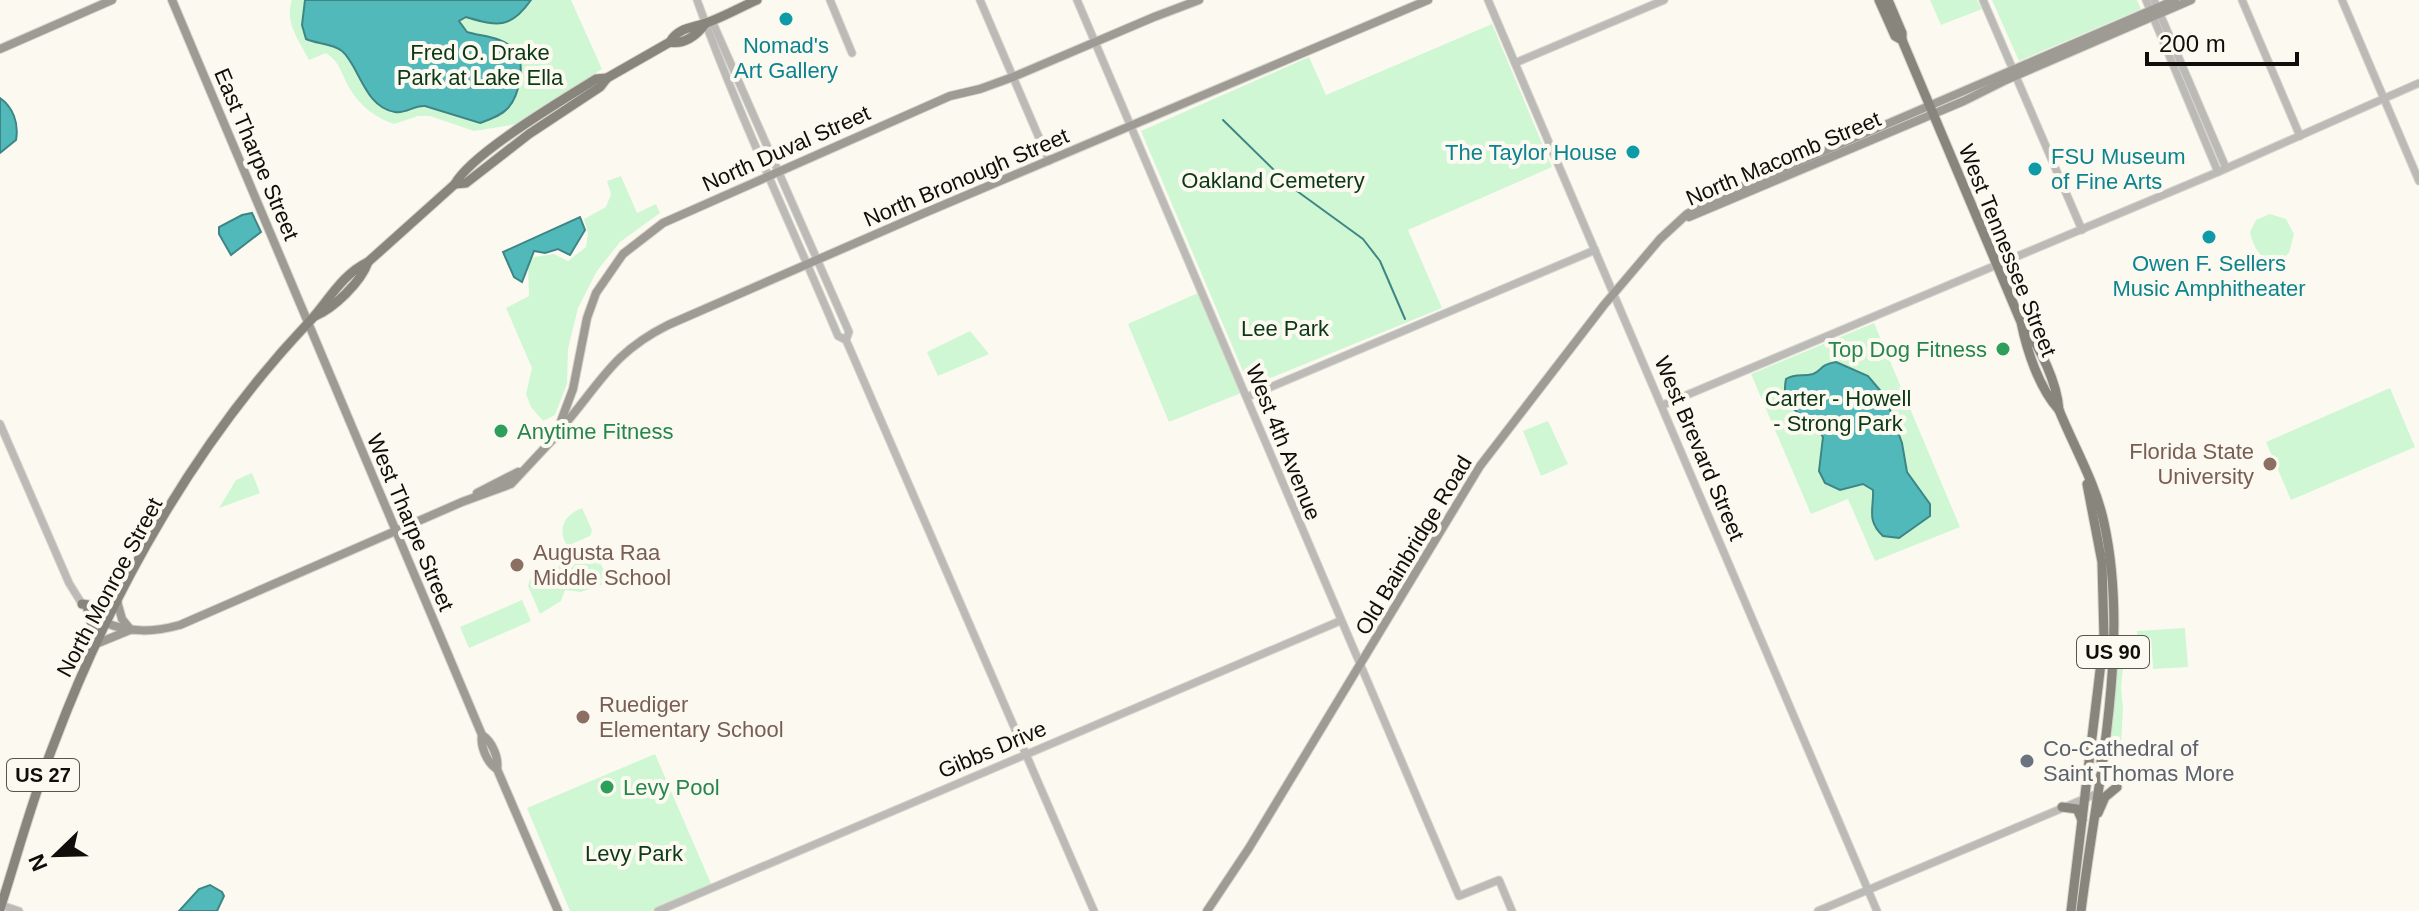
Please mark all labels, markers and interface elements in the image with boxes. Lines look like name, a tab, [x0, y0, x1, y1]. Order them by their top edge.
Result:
marker: Nomad's Art Gallery	[777, 10, 795, 28]
scale bar	[2147, 16, 2297, 66]
text: 200 m	[2159, 30, 2226, 57]
place label: Nomad's Art Gallery	[734, 33, 838, 83]
park label: Fred O. Drake Park at Lake Ella	[397, 40, 564, 90]
street label: East Tharpe Street	[209, 65, 304, 244]
street label: North Duval Street	[698, 100, 874, 197]
street label: North Macomb Street	[1682, 106, 1884, 211]
street label: North Bronough Street	[860, 123, 1072, 232]
place label: The Taylor House	[1445, 140, 1617, 165]
street label: West Tennessee Street	[1953, 140, 2062, 360]
marker: The Taylor House	[1624, 143, 1642, 161]
place label: FSU Museum of Fine Arts	[2051, 144, 2185, 194]
marker: FSU Museum of Fine Arts	[2026, 160, 2044, 178]
park label: Oakland Cemetery	[1181, 168, 1365, 193]
marker: Owen F. Sellers Music Amphitheater	[2200, 228, 2218, 246]
place label: Owen F. Sellers Music Amphitheater	[2112, 251, 2306, 301]
park label: Lee Park	[1241, 316, 1330, 341]
place label: Top Dog Fitness	[1828, 337, 1987, 362]
marker: Top Dog Fitness	[1994, 340, 2012, 358]
street label: West Brevard Street	[1649, 352, 1750, 544]
street label: West 4th Avenue	[1241, 361, 1326, 524]
park label: Carter - Howell - Strong Park	[1765, 386, 1911, 436]
place label: Anytime Fitness	[517, 419, 674, 444]
marker: Anytime Fitness	[492, 422, 510, 440]
street label: West Tharpe Street	[362, 430, 459, 615]
place label: Florida State University	[2129, 439, 2254, 489]
street label: Old Bainbridge Road	[1350, 451, 1477, 639]
marker: Florida State University	[2261, 455, 2279, 473]
street label: North Monroe Street	[52, 493, 167, 681]
place label: Augusta Raa Middle School	[533, 540, 671, 590]
marker: Augusta Raa Middle School	[508, 556, 526, 574]
road number: US 90	[2077, 636, 2149, 668]
place label: Ruediger Elementary School	[599, 692, 784, 742]
marker: Ruediger Elementary School	[574, 708, 592, 726]
street label: Gibbs Drive	[934, 716, 1050, 783]
place label: Co-Cathedral of Saint Thomas More	[2043, 736, 2235, 786]
marker: Co-Cathedral of Saint Thomas More	[2018, 752, 2036, 770]
road number: US 27	[7, 759, 79, 791]
place label: Levy Pool	[623, 775, 720, 800]
marker: Levy Pool	[598, 778, 616, 796]
north arrow	[16, 815, 96, 895]
park label: Levy Park	[585, 841, 684, 866]
text: N	[23, 850, 53, 875]

